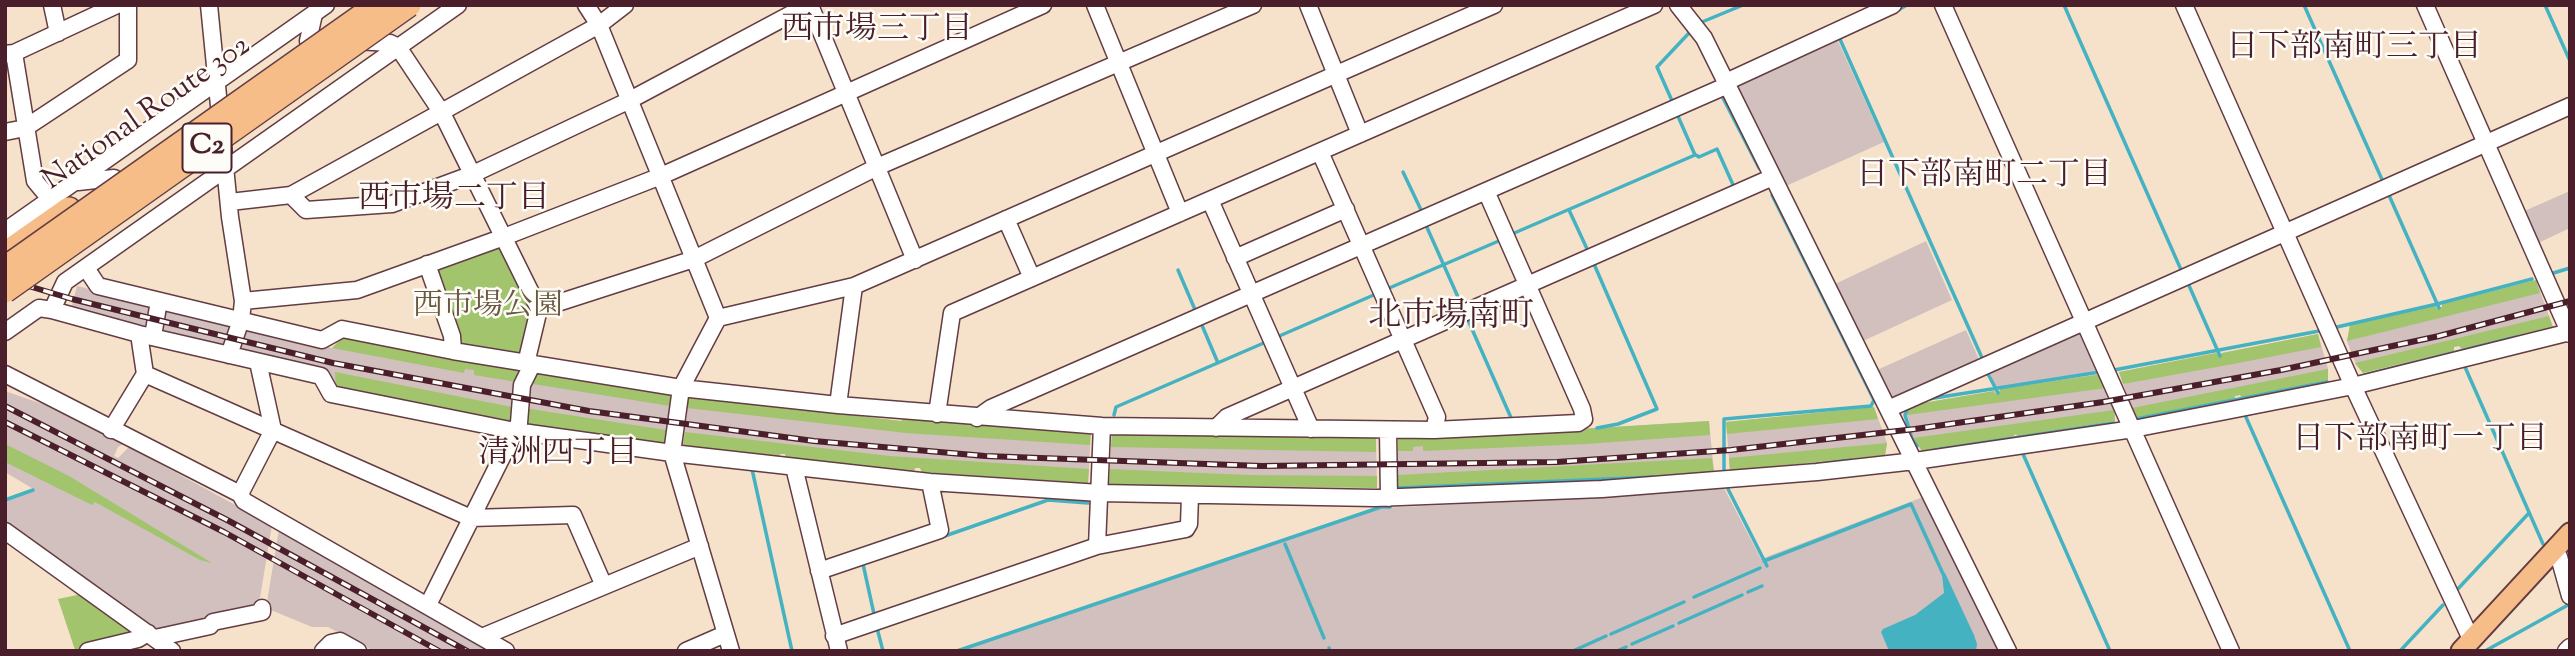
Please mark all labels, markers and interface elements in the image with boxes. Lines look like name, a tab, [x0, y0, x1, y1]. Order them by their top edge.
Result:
district label: 西市場三丁目	[781, 14, 973, 52]
street label: National Route 302	[37, 30, 259, 200]
district label: 日下部南町三丁目	[2226, 32, 2482, 70]
road number: C2	[182, 124, 232, 172]
district label: 日下部南町二丁目	[1856, 160, 2112, 198]
district label: 西市場二丁目	[358, 183, 550, 221]
park label: 西市場公園	[413, 291, 563, 327]
district label: 北市場南町	[1369, 299, 1533, 339]
district label: 日下部南町一丁目	[2292, 424, 2548, 462]
district label: 清洲四丁目	[478, 438, 638, 476]

